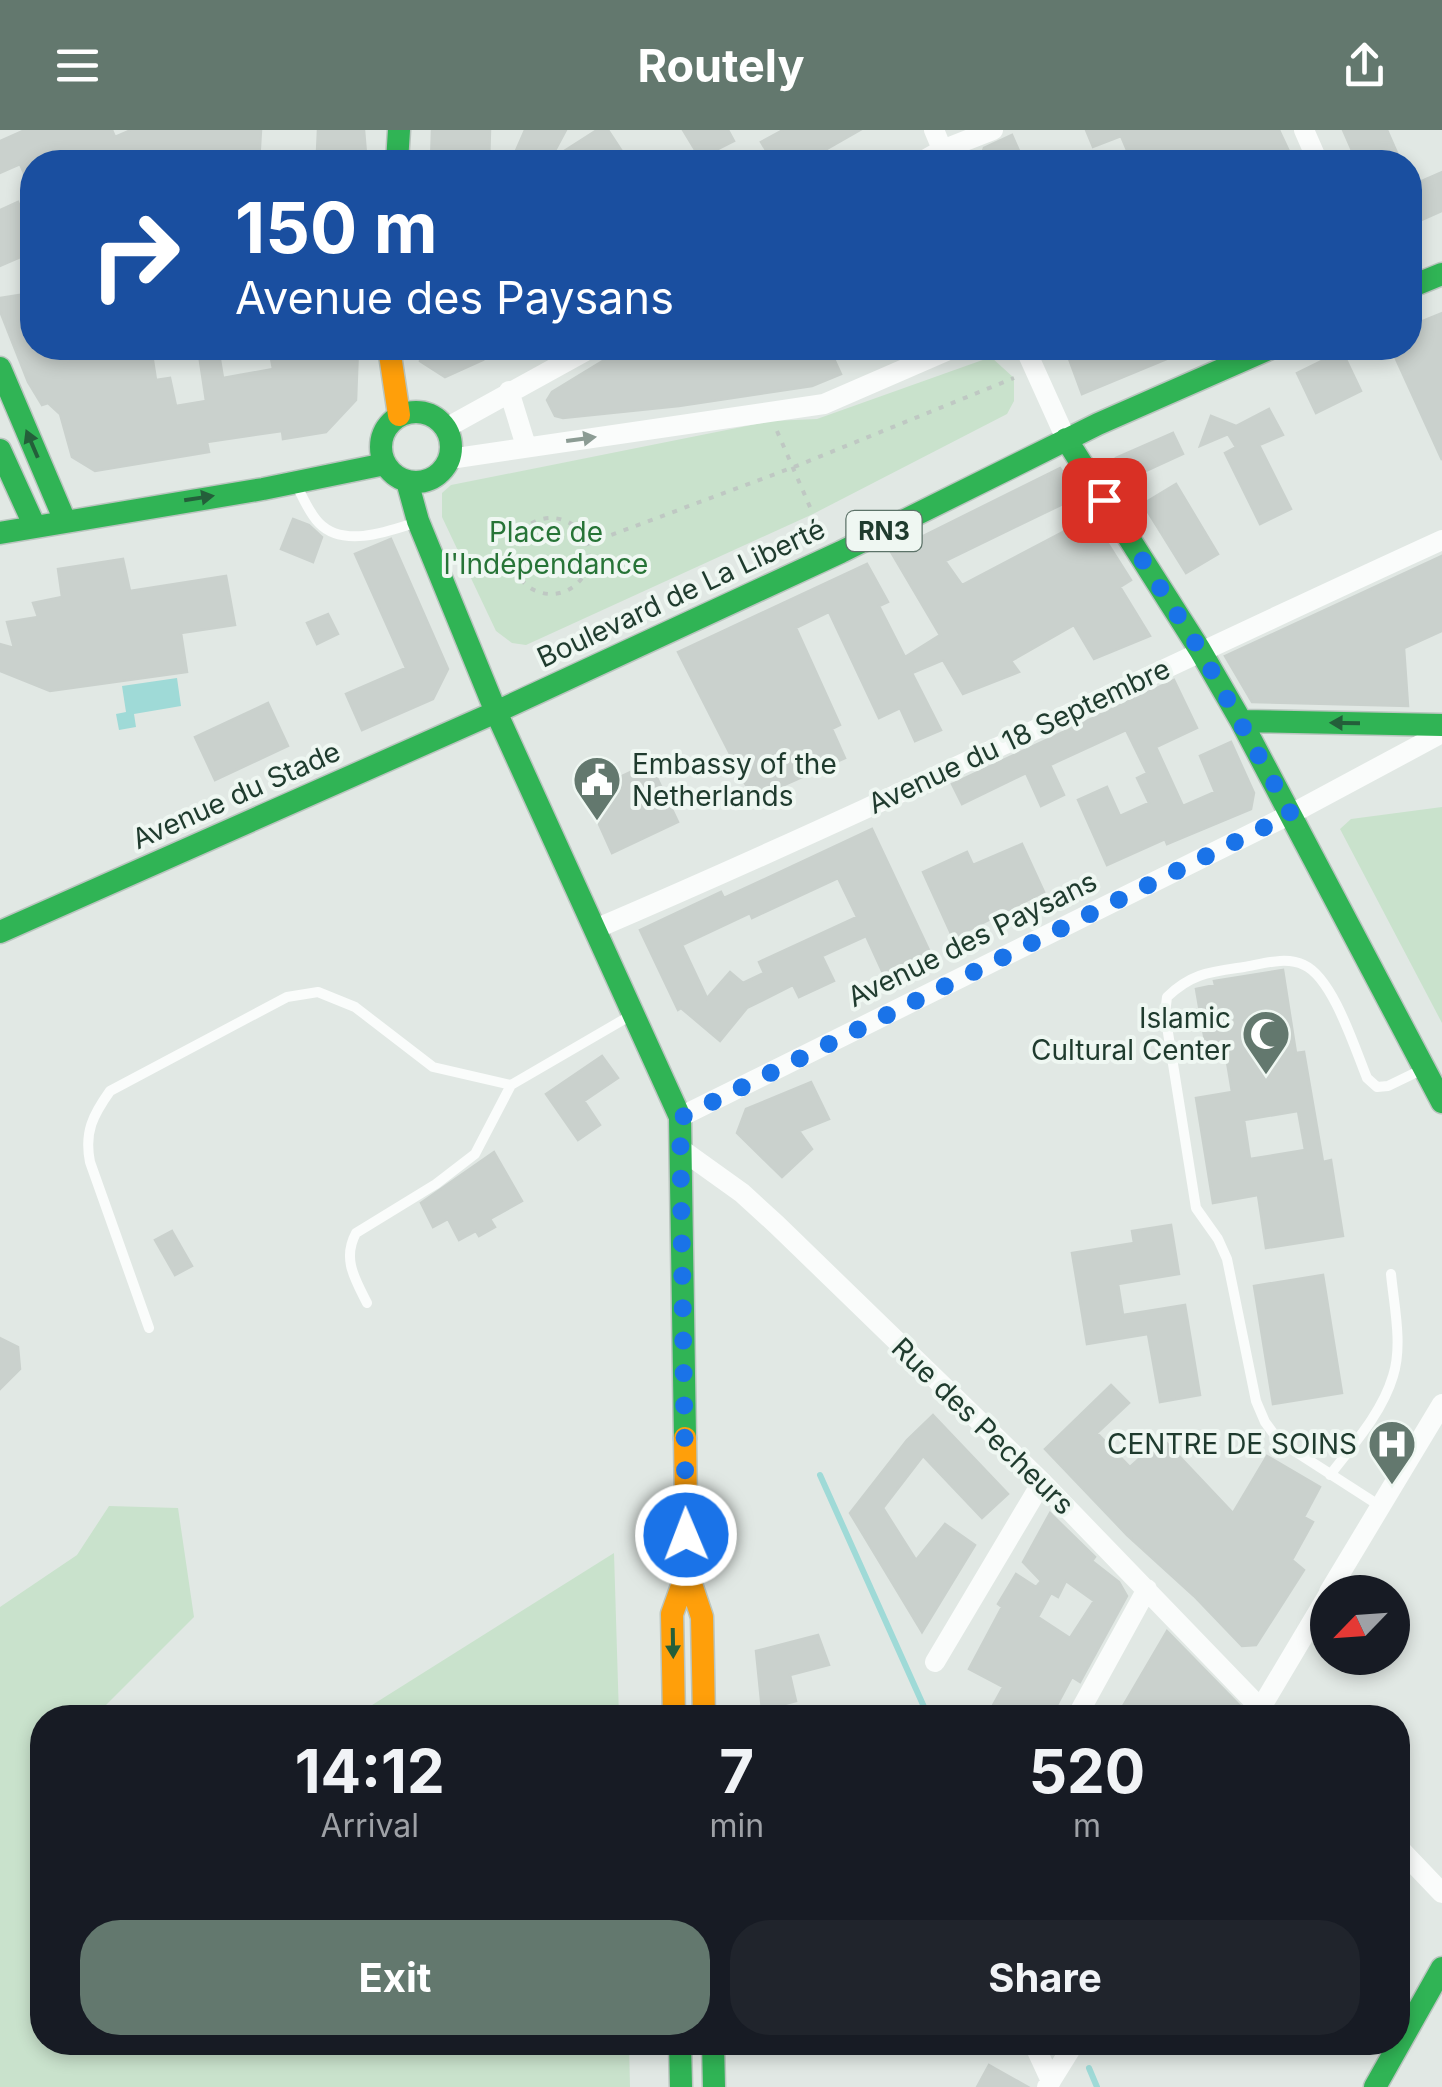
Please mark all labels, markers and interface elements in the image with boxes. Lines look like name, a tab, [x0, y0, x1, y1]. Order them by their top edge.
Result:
icon: menu	[50, 38, 105, 93]
text: Routely	[637, 38, 805, 93]
icon: share	[1337, 38, 1392, 93]
text: 150 m	[235, 185, 438, 270]
icon: right	[70, 190, 200, 320]
text: Avenue des Paysans	[235, 270, 674, 325]
one-way arrow	[24, 429, 40, 459]
one-way arrow	[566, 430, 597, 446]
pin	[1062, 458, 1147, 543]
icon: arrive	[1077, 473, 1132, 528]
one-way arrow	[184, 490, 216, 505]
street label: Boulevard de La Liberté	[532, 511, 830, 675]
road number: RN3	[846, 511, 922, 551]
park label: Place de l'Indépendance	[444, 515, 648, 581]
street label: Avenue du 18 Septembre	[863, 651, 1175, 821]
one-way arrow	[1328, 715, 1360, 731]
street label: Avenue du Stade	[127, 734, 345, 856]
place label: Embassy of the Netherlands	[632, 747, 837, 813]
public building icon: Embassy of the Netherlands	[571, 754, 623, 822]
street label: Avenue des Paysans	[842, 864, 1102, 1014]
place label: Islamic Cultural Center	[1031, 1001, 1231, 1067]
mosque icon: Islamic Cultural Center	[1240, 1008, 1292, 1076]
street label: Rue des Pecheurs	[885, 1331, 1081, 1521]
hospital icon: CENTRE DE SOINS	[1366, 1418, 1418, 1486]
place label: CENTRE DE SOINS	[1107, 1427, 1357, 1461]
position arrow	[634, 1483, 738, 1587]
north arrow	[1310, 1575, 1410, 1675]
map controls	[1310, 1575, 1410, 1675]
one-way arrow	[665, 1628, 681, 1660]
text: 14:12	[295, 1735, 445, 1807]
text: 7	[719, 1735, 754, 1807]
text: 520	[1029, 1735, 1145, 1807]
text: Arrival	[320, 1806, 419, 1845]
text: min	[709, 1806, 764, 1845]
text: m	[1073, 1806, 1101, 1845]
button: Exit	[80, 1920, 710, 2035]
button: Share	[730, 1920, 1360, 2035]

